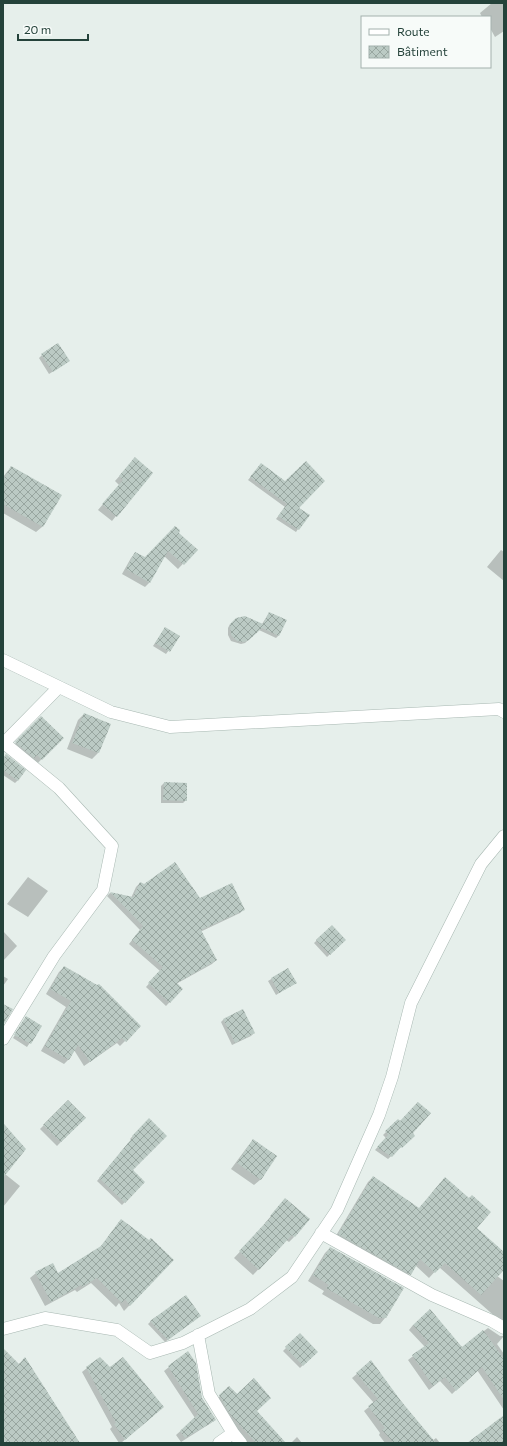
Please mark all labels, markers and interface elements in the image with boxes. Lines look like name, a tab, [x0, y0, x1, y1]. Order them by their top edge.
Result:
scale bar	[18, 16, 88, 42]
legend	[361, 16, 491, 68]
text: 20 m	[24, 22, 51, 36]
text: Route	[397, 24, 430, 38]
text: Bâtiment	[397, 44, 448, 58]

